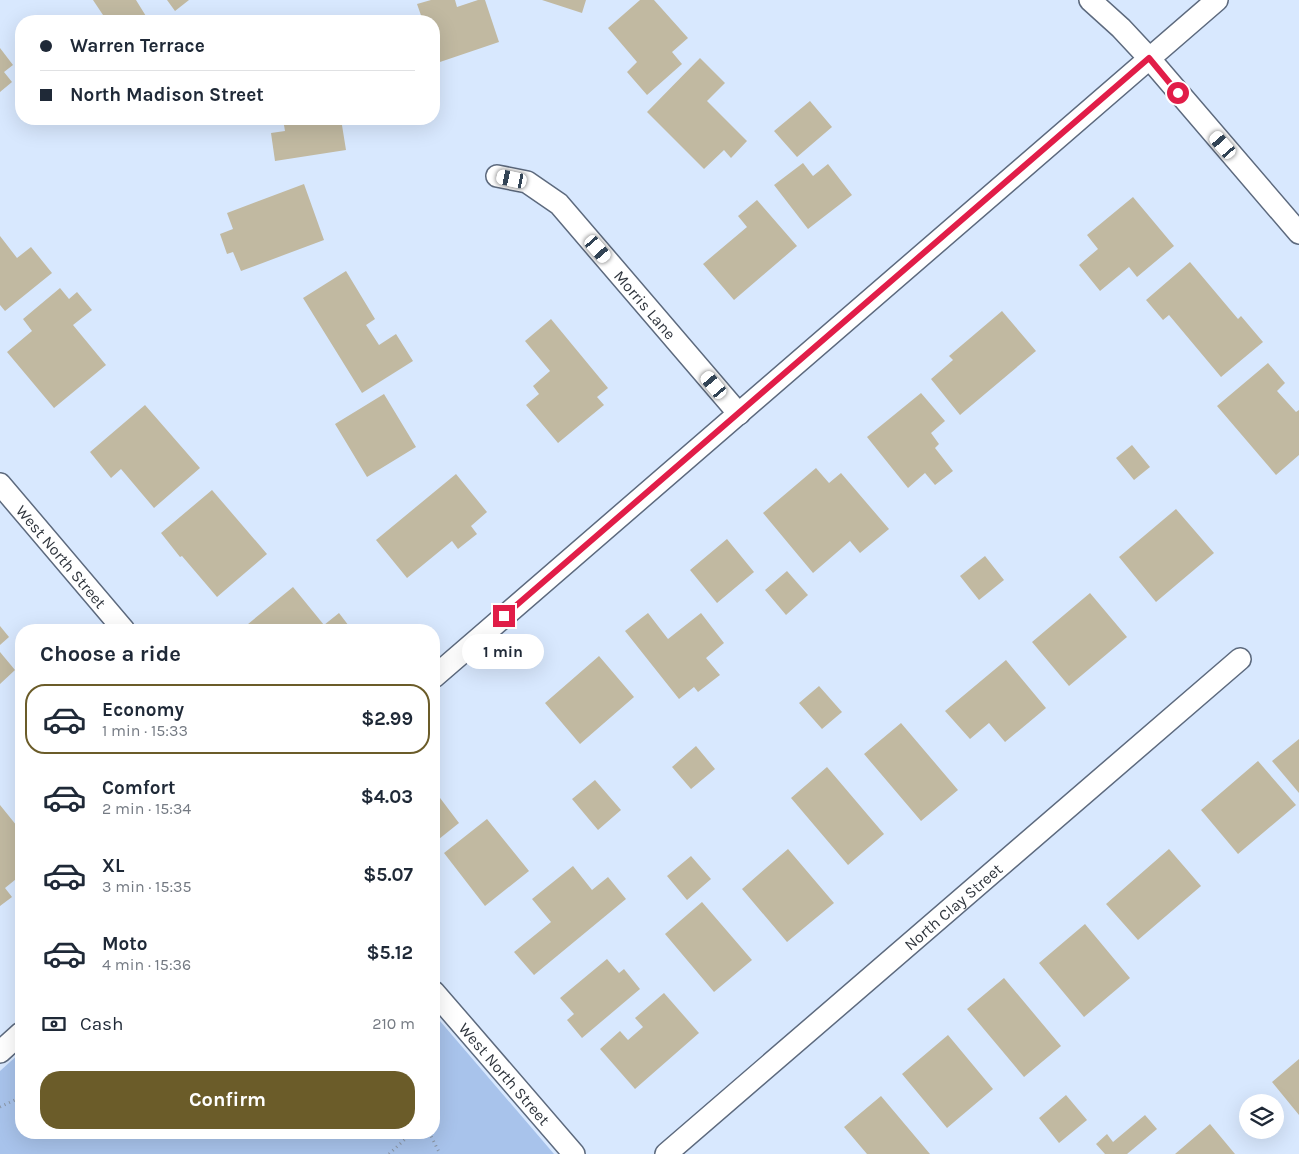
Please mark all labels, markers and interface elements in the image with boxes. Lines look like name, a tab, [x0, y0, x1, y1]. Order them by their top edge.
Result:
text: Warren Terrace	[70, 35, 205, 57]
route start	[1167, 82, 1189, 104]
text: North Madison Street	[70, 84, 264, 106]
car	[1207, 129, 1238, 161]
car	[495, 169, 528, 189]
car	[582, 233, 613, 265]
street label: Morris Lane	[610, 266, 680, 343]
car	[698, 369, 729, 401]
street label: West North Street	[12, 501, 110, 612]
route end	[493, 605, 515, 627]
callout: 1 min	[463, 634, 545, 668]
text: Choose a ride	[40, 641, 181, 667]
text: 1 min	[483, 642, 523, 661]
icon: car	[42, 697, 87, 742]
text: Economy	[102, 699, 184, 721]
text: $2.99	[361, 708, 413, 730]
text: 1 min · 15:33	[102, 721, 188, 740]
icon: car	[42, 775, 87, 820]
text: Comfort	[102, 777, 176, 799]
text: $4.03	[361, 786, 413, 808]
text: 2 min · 15:34	[102, 799, 191, 818]
icon: car	[42, 853, 87, 898]
text: XL	[102, 855, 124, 877]
street label: North Clay Street	[900, 859, 1006, 954]
text: $5.07	[363, 864, 413, 886]
text: 3 min · 15:35	[102, 877, 192, 896]
icon: car	[42, 931, 87, 976]
text: Moto	[102, 933, 148, 955]
text: $5.12	[366, 942, 413, 964]
text: 4 min · 15:36	[102, 955, 191, 974]
icon: cash	[40, 1010, 68, 1038]
text: Cash	[80, 1013, 124, 1035]
text: 210 m	[372, 1014, 415, 1033]
street label: West North Street	[455, 1019, 554, 1129]
button: Confirm	[40, 1071, 415, 1129]
map controls	[1239, 1094, 1284, 1139]
button: layers	[1239, 1094, 1284, 1139]

